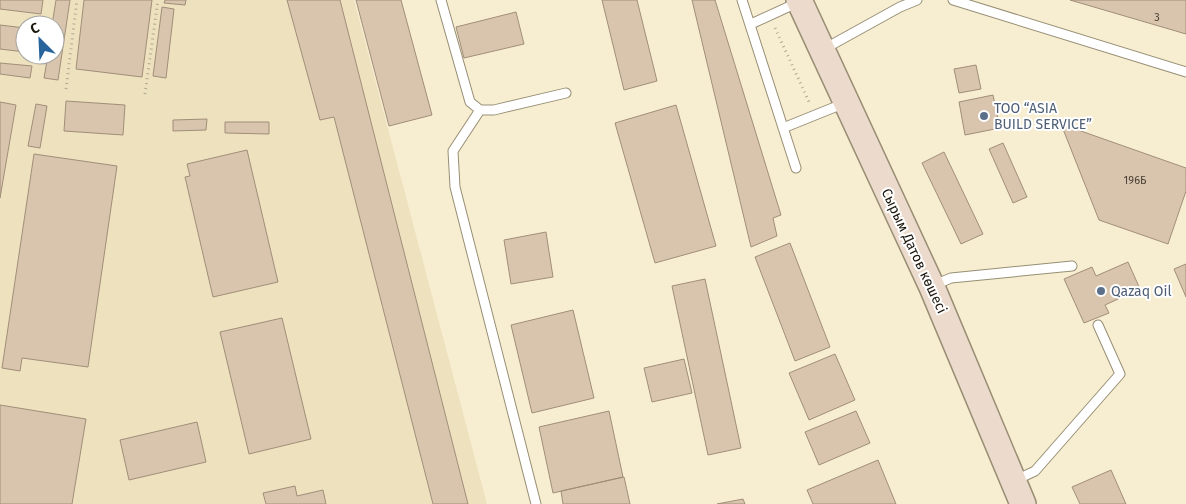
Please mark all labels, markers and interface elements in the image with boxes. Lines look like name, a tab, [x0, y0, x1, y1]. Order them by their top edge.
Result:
house number: 3	[1154, 11, 1160, 24]
north arrow	[15, 15, 65, 65]
text: С	[28, 19, 42, 38]
place label: TOO “ASIA BUILD SERVICE”	[994, 100, 1092, 133]
marker: TOO “ASIA BUILD SERVICE”	[978, 110, 990, 122]
house number: 196Б	[1124, 174, 1147, 187]
street label: Сырым Датов көшесі	[878, 186, 950, 316]
place label: Qazaq Oil	[1111, 283, 1172, 300]
marker: Qazaq Oil	[1095, 285, 1107, 297]

